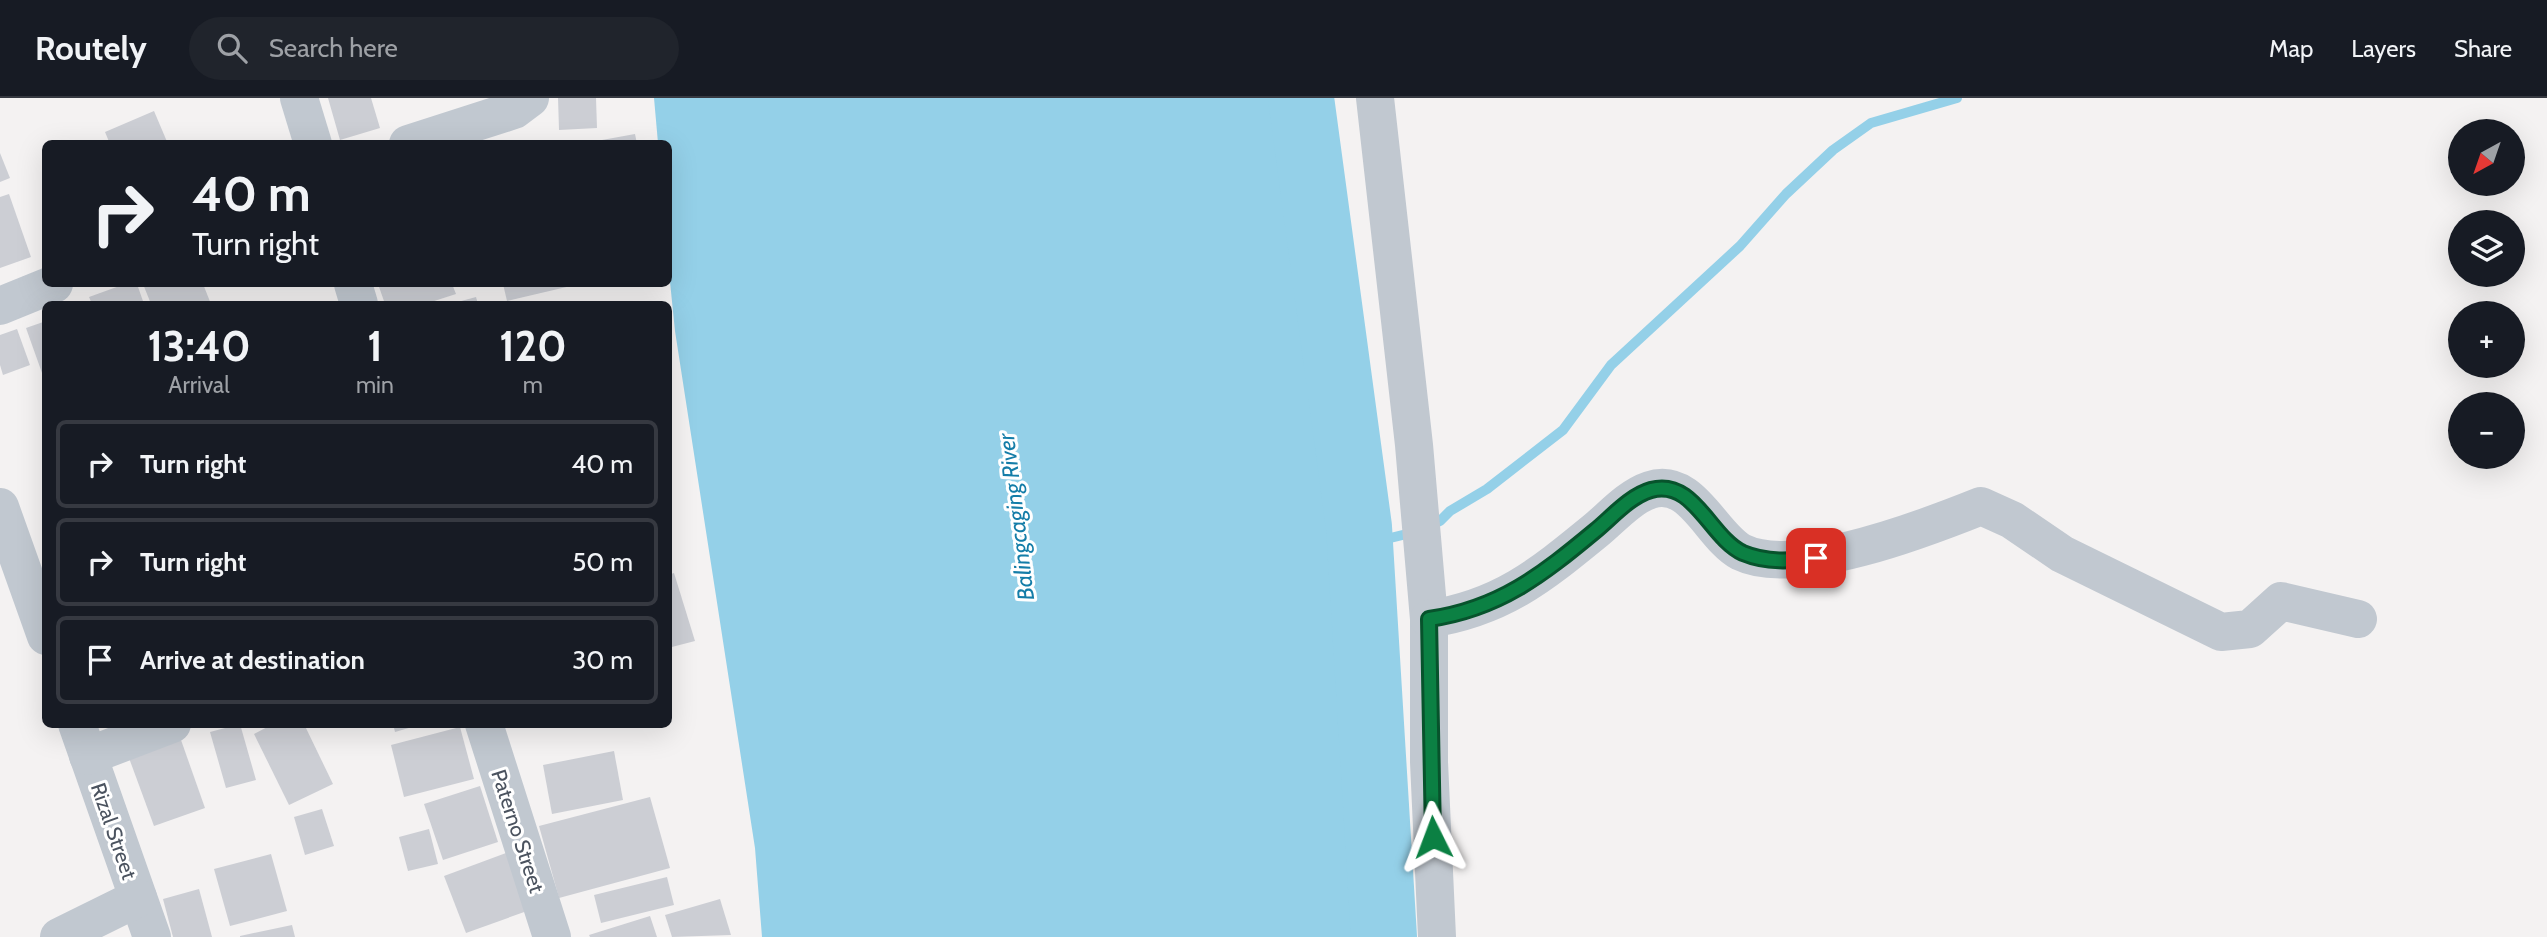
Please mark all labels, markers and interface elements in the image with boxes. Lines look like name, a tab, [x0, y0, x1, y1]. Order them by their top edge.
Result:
search box	[189, 17, 679, 80]
text: Routely	[35, 28, 147, 68]
icon: search	[213, 29, 251, 67]
text: Search here	[269, 32, 398, 64]
text: Map	[2269, 34, 2313, 63]
text: Layers	[2351, 34, 2416, 63]
text: Share	[2454, 34, 2512, 63]
north arrow	[2448, 119, 2525, 196]
map controls	[2448, 119, 2525, 469]
text: 40 m	[192, 164, 311, 223]
icon: right	[77, 168, 168, 259]
button: layers	[2448, 210, 2525, 287]
text: Turn right	[192, 224, 319, 263]
button: +	[2448, 301, 2525, 378]
text: 13:40	[147, 320, 251, 372]
text: 1	[367, 320, 383, 372]
text: 120	[499, 320, 567, 372]
text: Arrival	[168, 371, 230, 399]
text: min	[356, 371, 394, 399]
text: m	[523, 371, 543, 399]
button: −	[2448, 392, 2525, 469]
water label: Balingcaging River	[992, 431, 1040, 602]
icon: right	[81, 445, 119, 483]
text: Turn right	[140, 448, 246, 480]
text: 40 m	[571, 448, 633, 480]
pin	[1786, 528, 1846, 588]
icon: arrive	[1797, 539, 1835, 577]
icon: right	[81, 543, 119, 581]
text: Turn right	[140, 546, 246, 578]
text: 50 m	[572, 546, 633, 578]
icon: arrive	[81, 641, 119, 679]
text: Arrive at destination	[140, 644, 365, 676]
text: 30 m	[572, 644, 633, 676]
street label: Paterno Street	[486, 766, 550, 896]
street label: Rizal Street	[86, 779, 142, 883]
position arrow	[1396, 800, 1470, 874]

